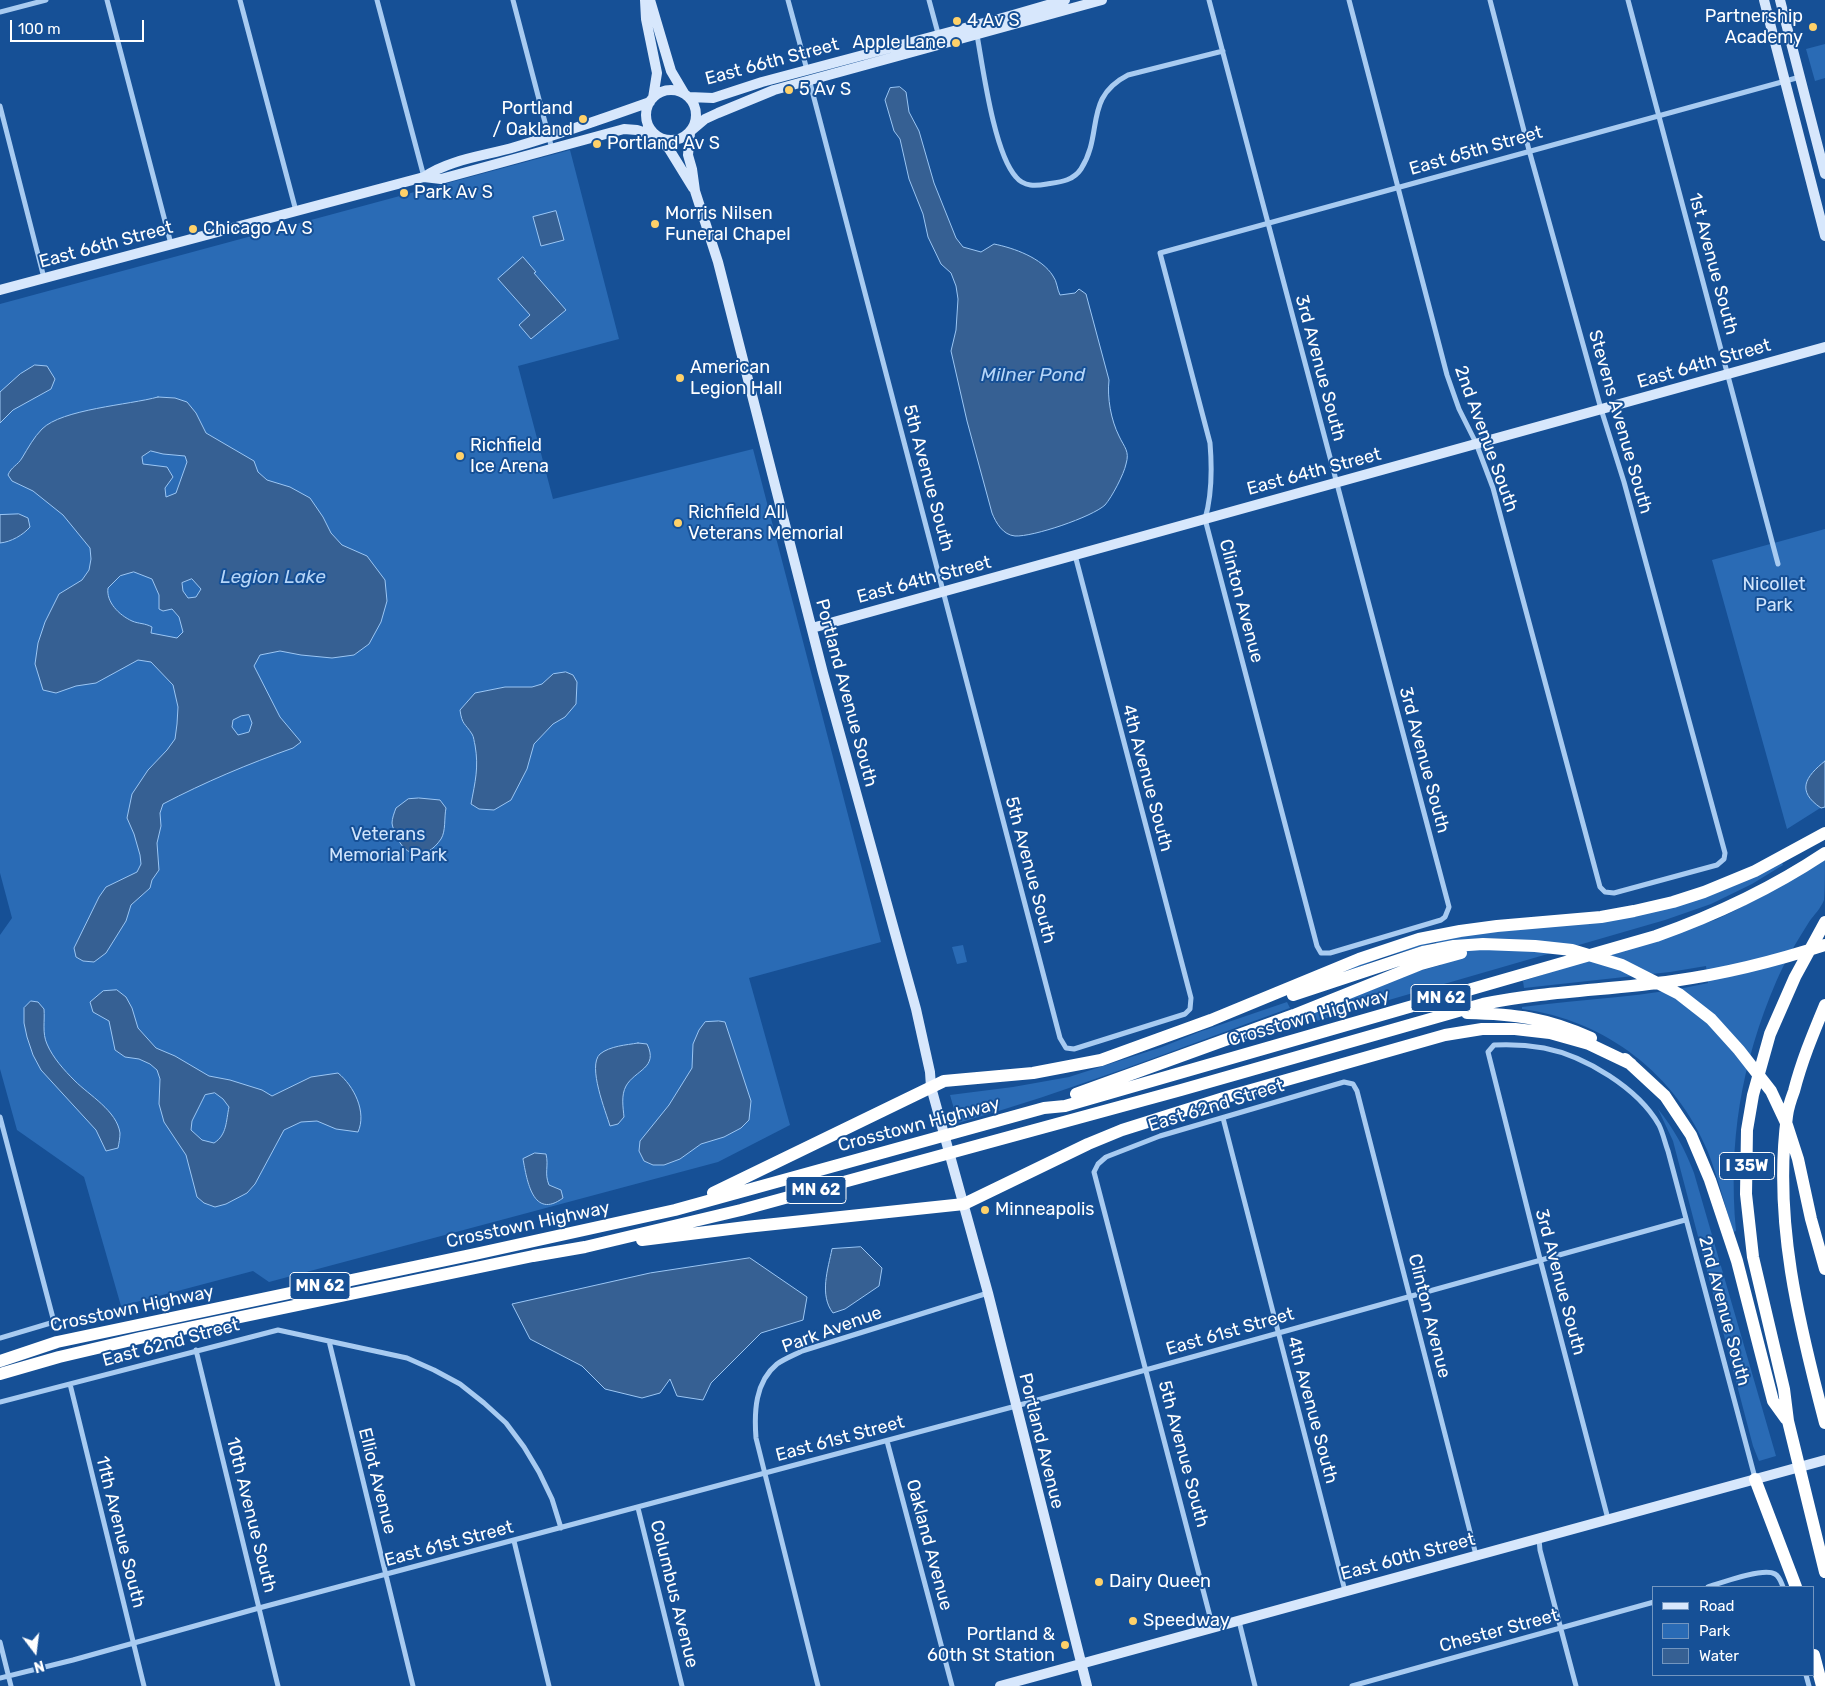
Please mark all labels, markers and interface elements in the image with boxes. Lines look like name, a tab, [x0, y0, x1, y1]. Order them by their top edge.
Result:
place label: Partnership Academy	[1705, 6, 1803, 48]
scale bar	[12, 10, 146, 42]
place label: 4 Av S	[967, 10, 1020, 32]
marker: 4 Av S	[951, 15, 963, 27]
text: 100 m	[18, 20, 60, 38]
marker: Partnership Academy	[1807, 21, 1819, 33]
place label: Apple Lane	[853, 32, 946, 54]
street label: East 66th Street	[703, 34, 841, 90]
marker: Apple Lane	[950, 37, 962, 49]
place label: 5 Av S	[799, 79, 851, 101]
marker: 5 Av S	[783, 84, 795, 96]
place label: Portland / Oakland	[493, 98, 573, 140]
marker: Portland / Oakland	[577, 113, 589, 125]
street label: East 65th Street	[1407, 122, 1545, 180]
place label: Portland Av S	[607, 133, 720, 155]
marker: Portland Av S	[591, 138, 603, 150]
place label: Park Av S	[414, 182, 493, 204]
marker: Park Av S	[398, 187, 410, 199]
street label: 1st Avenue South	[1684, 191, 1742, 337]
place label: Morris Nilsen Funeral Chapel	[665, 203, 791, 245]
street label: East 66th Street	[37, 217, 175, 273]
place label: Chicago Av S	[203, 218, 313, 240]
marker: Morris Nilsen Funeral Chapel	[649, 218, 661, 230]
marker: Chicago Av S	[187, 223, 199, 235]
street label: 3rd Avenue South	[1290, 293, 1350, 443]
street label: Stevens Avenue South	[1583, 328, 1657, 516]
street label: East 64th Street	[1635, 335, 1773, 393]
place label: American Legion Hall	[690, 357, 782, 399]
street label: 2nd Avenue South	[1449, 363, 1523, 515]
water label: Milner Pond	[981, 365, 1085, 387]
marker: American Legion Hall	[674, 372, 686, 384]
street label: 5th Avenue South	[898, 402, 958, 554]
place label: Richfield Ice Arena	[470, 435, 549, 478]
street label: East 64th Street	[1245, 444, 1383, 500]
marker: Richfield Ice Arena	[454, 450, 466, 462]
place label: Richfield All Veterans Memorial	[688, 502, 843, 544]
marker: Richfield All Veterans Memorial	[672, 517, 684, 529]
street label: Clinton Avenue	[1214, 537, 1268, 665]
street label: East 64th Street	[855, 552, 993, 608]
water label: Legion Lake	[220, 567, 326, 589]
park label: Nicollet Park	[1743, 574, 1805, 616]
street label: Portland Avenue South	[810, 597, 882, 789]
street label: 3rd Avenue South	[1394, 685, 1454, 835]
street label: 4th Avenue South	[1117, 702, 1177, 854]
street label: 5th Avenue South	[1000, 794, 1060, 946]
park label: Veterans Memorial Park	[329, 824, 447, 866]
road number: MN 62	[1411, 984, 1471, 1011]
street label: Crosstown Highway	[1226, 985, 1392, 1051]
street label: East 62nd Street	[1145, 1075, 1287, 1137]
street label: Crosstown Highway	[836, 1093, 1002, 1157]
road number: I 35W	[1720, 1152, 1774, 1180]
road number: MN 62	[786, 1176, 846, 1204]
street label: Crosstown Highway	[444, 1197, 612, 1253]
place label: Minneapolis	[995, 1199, 1094, 1221]
marker: Minneapolis	[979, 1204, 991, 1216]
street label: 3rd Avenue South	[1530, 1207, 1590, 1357]
street label: 2nd Avenue South	[1694, 1234, 1754, 1388]
street label: Clinton Avenue	[1403, 1252, 1455, 1380]
road number: MN 62	[290, 1272, 350, 1300]
street label: Crosstown Highway	[48, 1281, 216, 1337]
street label: Park Avenue	[779, 1302, 885, 1358]
street label: East 61st Street	[1163, 1303, 1297, 1361]
street label: East 62nd Street	[100, 1314, 242, 1372]
street label: 4th Avenue South	[1282, 1334, 1342, 1486]
street label: Portland Avenue	[1014, 1371, 1068, 1511]
street label: 5th Avenue South	[1153, 1378, 1213, 1530]
street label: East 61st Street	[773, 1411, 907, 1467]
street label: Elliot Avenue	[353, 1426, 401, 1536]
street label: 10th Avenue South	[221, 1435, 281, 1595]
street label: 11th Avenue South	[91, 1454, 149, 1610]
street label: Oakland Avenue	[901, 1477, 957, 1613]
street label: East 61st Street	[382, 1516, 516, 1572]
street label: Columbus Avenue	[645, 1518, 703, 1670]
street label: East 60th Street	[1338, 1529, 1478, 1585]
place label: Dairy Queen	[1109, 1571, 1211, 1593]
marker: Dairy Queen	[1093, 1576, 1105, 1588]
legend	[1652, 1586, 1815, 1676]
text: Road	[1699, 1597, 1735, 1615]
street label: Chester Street	[1437, 1605, 1561, 1657]
place label: Speedway	[1143, 1610, 1230, 1632]
marker: Speedway	[1127, 1615, 1139, 1627]
text: Park	[1699, 1622, 1730, 1640]
place label: Portland & 60th St Station	[927, 1624, 1055, 1666]
north arrow	[10, 1626, 60, 1676]
marker: Portland & 60th St Station	[1059, 1639, 1071, 1651]
text: Water	[1699, 1647, 1739, 1665]
text: N	[32, 1656, 46, 1675]

